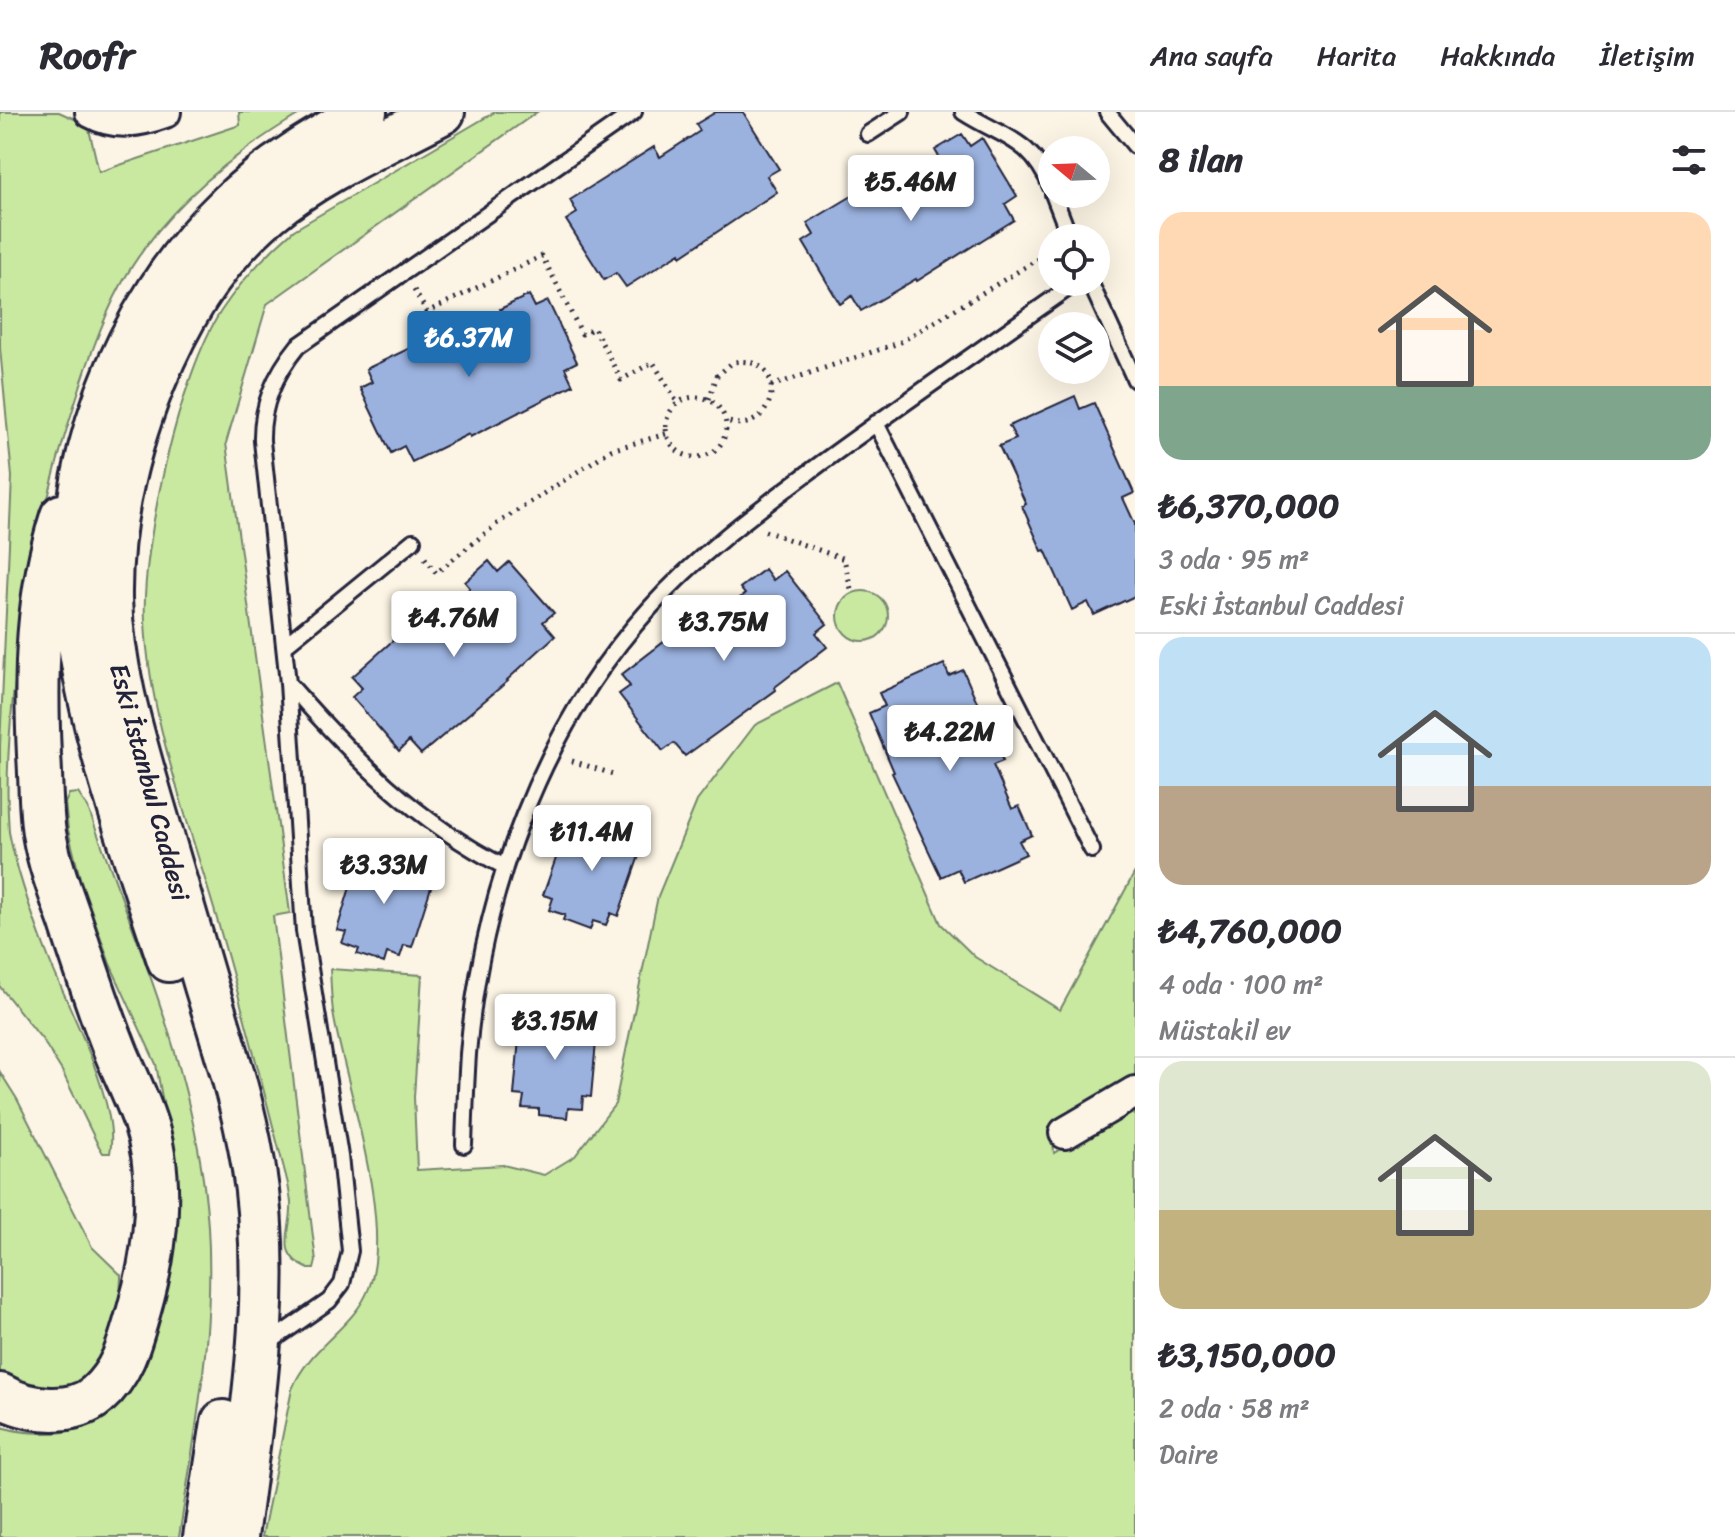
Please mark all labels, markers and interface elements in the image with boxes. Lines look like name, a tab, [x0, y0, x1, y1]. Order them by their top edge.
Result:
text: Roofr	[40, 22, 134, 89]
text: Ana sayfa	[1150, 31, 1273, 80]
text: Harita	[1317, 31, 1396, 80]
text: Hakkında	[1440, 31, 1555, 80]
text: İletişim	[1599, 31, 1695, 80]
text: 8 ilan	[1159, 130, 1243, 190]
north arrow	[1038, 136, 1110, 208]
map controls	[1038, 136, 1110, 384]
icon: filters	[1667, 138, 1711, 182]
pin: ₺5.46M	[846, 155, 976, 223]
text: ₺5.46M	[866, 158, 956, 204]
button: locate	[1038, 224, 1110, 296]
icon: home	[1363, 264, 1507, 408]
pin: ₺6.37M	[404, 311, 534, 379]
button: layers	[1038, 312, 1110, 384]
text: ₺6.37M	[425, 314, 513, 360]
text: ₺6,370,000	[1159, 476, 1339, 536]
text: 3 oda · 95 m²	[1159, 536, 1309, 582]
text: Eski İstanbul Caddesi	[1159, 582, 1404, 628]
pin: ₺4.76M	[389, 591, 519, 659]
text: ₺4.76M	[409, 594, 499, 640]
pin: ₺3.75M	[659, 595, 789, 663]
text: ₺3.75M	[680, 598, 768, 644]
street label: Eski İstanbul Caddesi	[96, 658, 204, 907]
icon: home	[1363, 689, 1507, 833]
pin: ₺4.22M	[885, 705, 1015, 773]
text: ₺4.22M	[905, 708, 995, 754]
pin: ₺11.4M	[527, 805, 657, 873]
text: ₺11.4M	[551, 808, 633, 854]
pin: ₺3.33M	[319, 838, 449, 906]
text: ₺3.33M	[341, 841, 427, 887]
text: ₺4,760,000	[1159, 901, 1342, 961]
text: 4 oda · 100 m²	[1159, 961, 1323, 1007]
pin: ₺3.15M	[490, 994, 620, 1062]
text: ₺3.15M	[513, 997, 597, 1043]
text: Müstakil ev	[1159, 1007, 1290, 1053]
icon: home	[1363, 1113, 1507, 1257]
text: ₺3,150,000	[1159, 1325, 1336, 1385]
text: 2 oda · 58 m²	[1159, 1385, 1310, 1431]
text: Daire	[1159, 1431, 1218, 1477]

